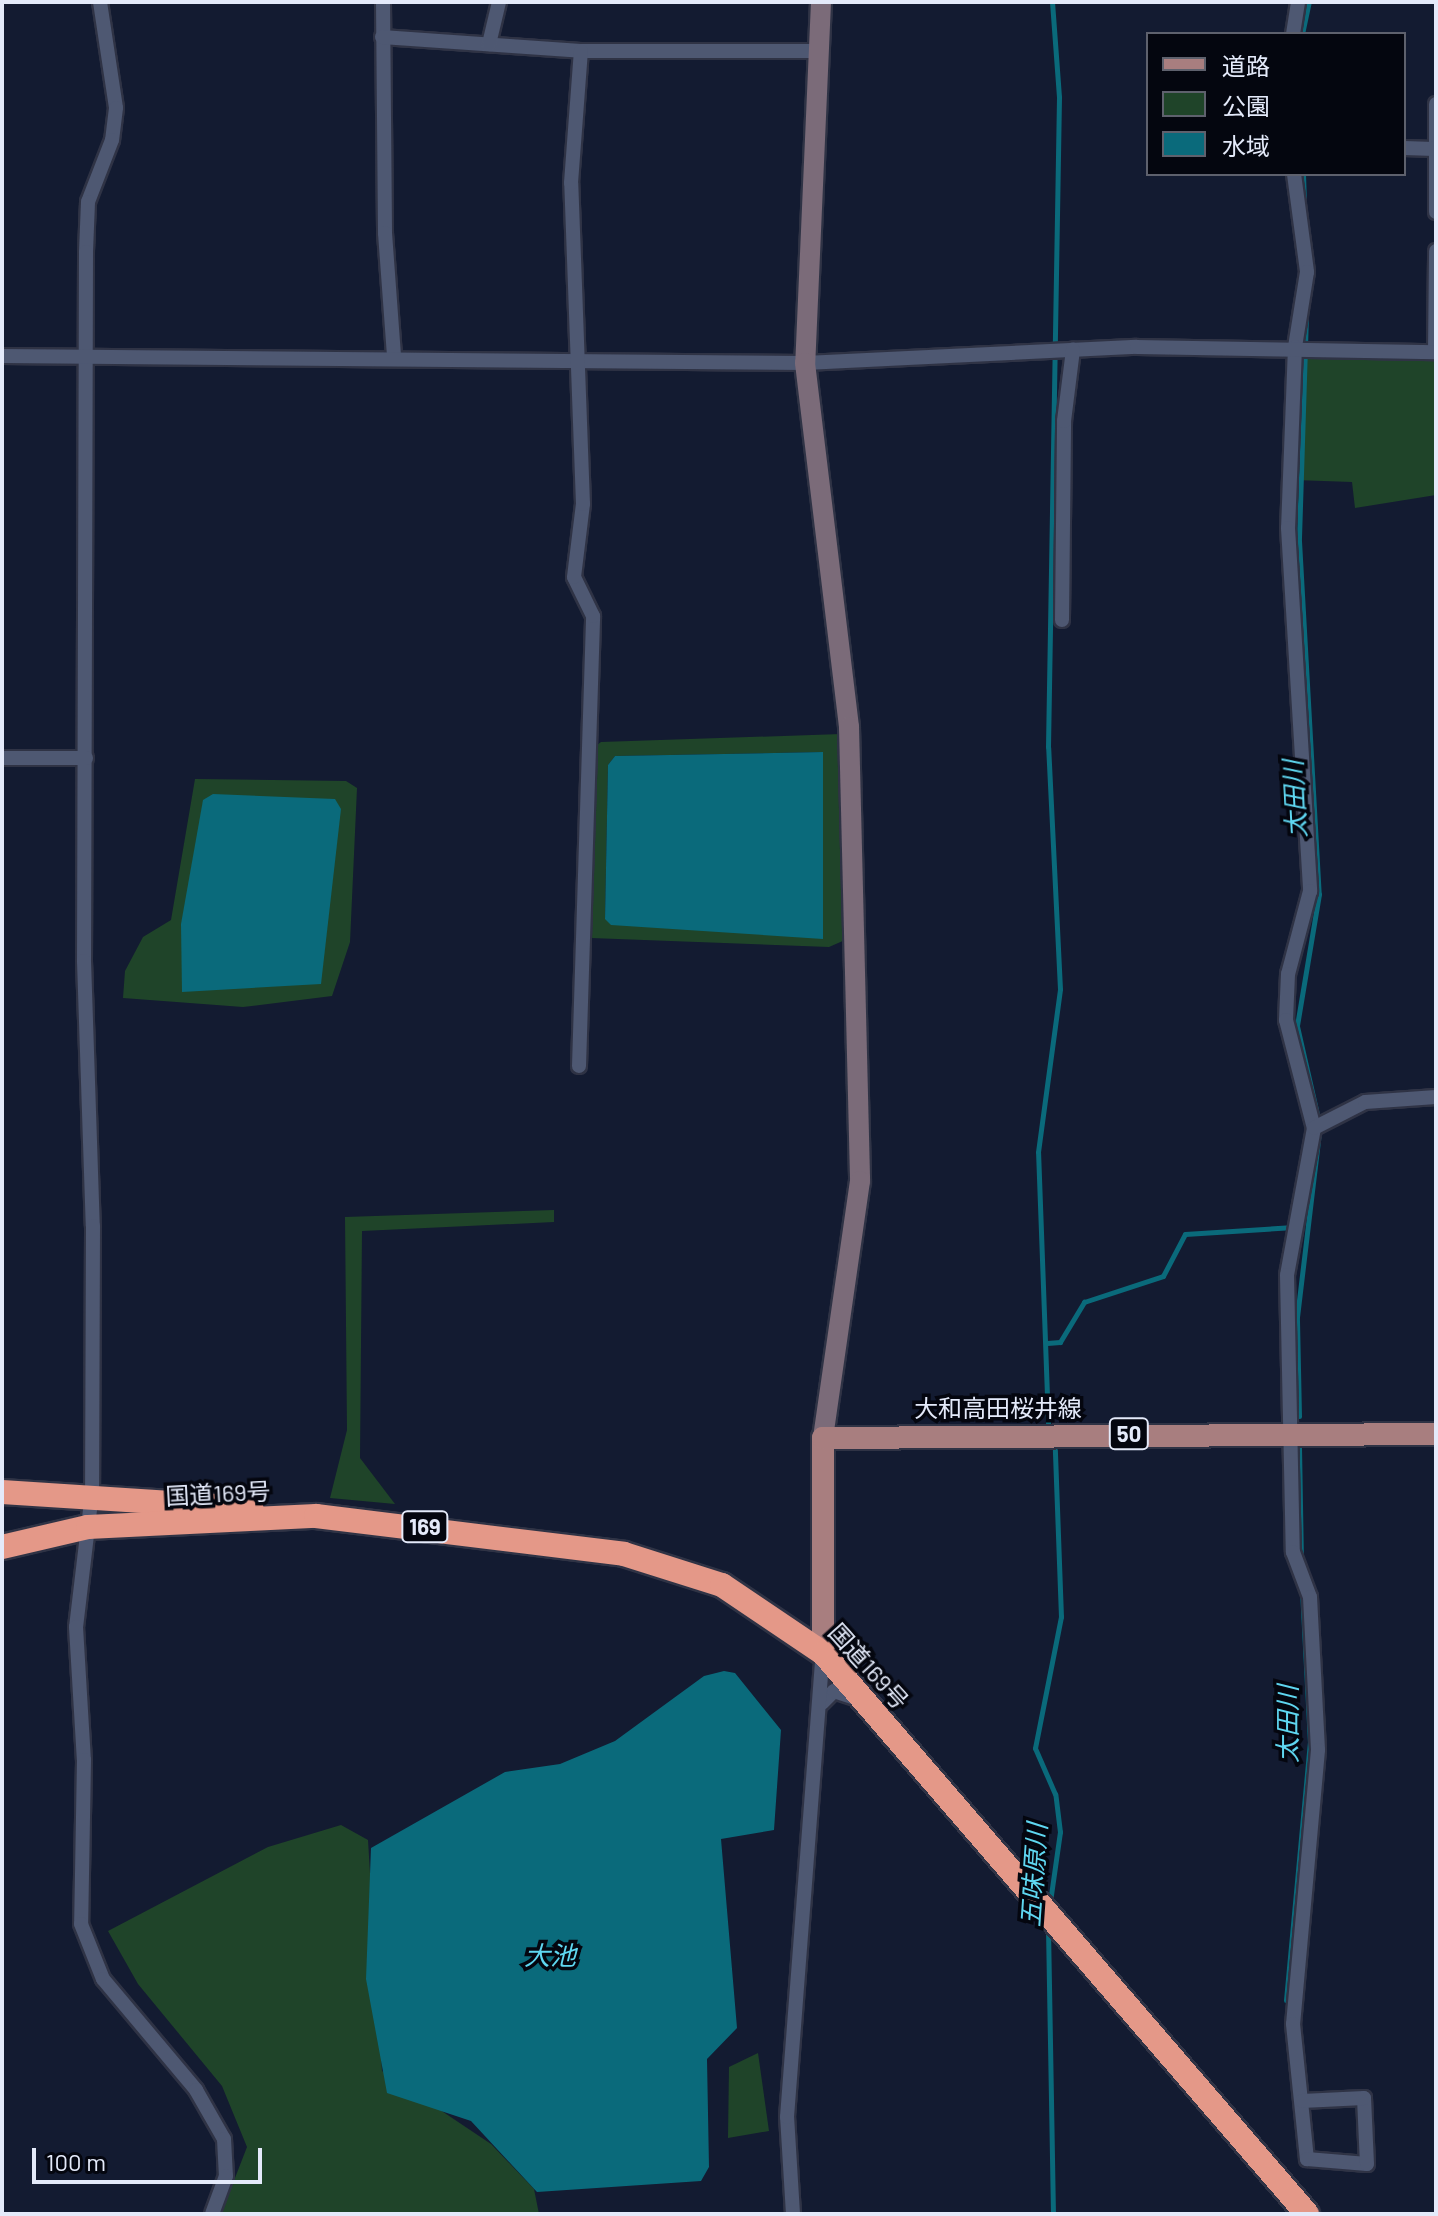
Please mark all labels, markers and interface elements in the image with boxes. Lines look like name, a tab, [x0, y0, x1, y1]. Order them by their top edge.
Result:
legend	[1146, 32, 1406, 176]
text: 道路	[1222, 51, 1270, 80]
text: 公園	[1222, 91, 1270, 120]
text: 水域	[1222, 131, 1270, 160]
water label: 太田川	[1276, 759, 1312, 839]
street label: 大和高田桜井線	[914, 1394, 1082, 1422]
road number: 50	[1107, 1416, 1151, 1452]
street label: 国道169号	[165, 1476, 271, 1510]
road number: 169	[401, 1509, 449, 1545]
street label: 国道169号	[823, 1617, 915, 1715]
water label: 太田川	[1271, 1685, 1303, 1763]
water label: 五味原川	[1014, 1822, 1052, 1928]
water label: 大池	[524, 1939, 576, 1971]
scale bar	[36, 2132, 266, 2182]
text: 100 m	[46, 2147, 106, 2176]

